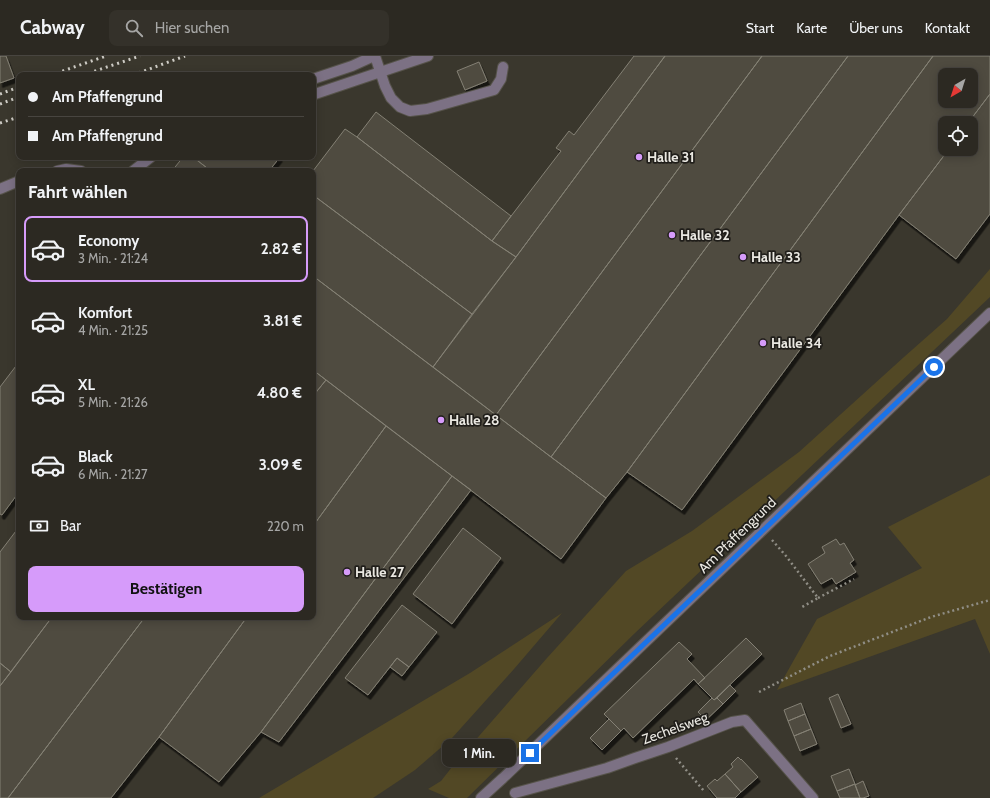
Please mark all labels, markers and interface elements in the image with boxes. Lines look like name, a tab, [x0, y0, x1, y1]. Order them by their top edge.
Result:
search box	[109, 10, 389, 46]
text: Cabway	[20, 16, 85, 39]
icon: search	[123, 17, 145, 39]
text: Hier suchen	[155, 19, 229, 37]
text: Start	[746, 19, 774, 37]
text: Karte	[796, 19, 827, 37]
text: Über uns	[849, 19, 903, 37]
text: Kontakt	[925, 19, 970, 37]
north arrow	[938, 68, 978, 108]
map controls	[938, 68, 978, 156]
text: Am Pfaffengrund	[52, 88, 163, 106]
button: locate	[938, 116, 978, 156]
text: Am Pfaffengrund	[52, 127, 163, 145]
place label: Halle 31	[647, 148, 694, 166]
marker: Halle 31	[634, 152, 644, 162]
text: Fahrt wählen	[28, 181, 128, 203]
place label: Halle 32	[680, 226, 730, 244]
marker: Halle 32	[667, 230, 677, 240]
icon: car	[30, 231, 66, 267]
text: Economy	[78, 232, 139, 250]
text: 2.82 €	[261, 240, 302, 258]
place label: Halle 33	[751, 248, 801, 266]
text: 3 Min. · 21:24	[78, 250, 148, 266]
marker: Halle 33	[738, 252, 748, 262]
icon: car	[30, 303, 66, 339]
text: Komfort	[78, 304, 132, 322]
text: 3.81 €	[263, 312, 302, 330]
text: 4 Min. · 21:25	[78, 322, 148, 338]
place label: Halle 34	[771, 334, 822, 352]
marker: Halle 34	[758, 338, 768, 348]
route start	[925, 358, 943, 376]
icon: car	[30, 375, 66, 411]
text: XL	[78, 376, 95, 394]
text: 4.80 €	[257, 384, 302, 402]
text: 5 Min. · 21:26	[78, 394, 148, 410]
place label: Halle 28	[449, 411, 500, 429]
marker: Halle 28	[436, 415, 446, 425]
icon: car	[30, 447, 66, 483]
text: Black	[78, 448, 113, 466]
text: 3.09 €	[259, 456, 302, 474]
text: 6 Min. · 21:27	[78, 466, 148, 482]
street label: Am Pfaffengrund	[694, 493, 780, 577]
icon: cash	[28, 515, 50, 537]
text: Bar	[60, 517, 81, 535]
text: 220 m	[267, 518, 304, 534]
place label: Halle 27	[355, 563, 405, 581]
button: Bestätigen	[28, 566, 304, 612]
marker: Halle 27	[342, 567, 352, 577]
street label: Zechelsweg	[640, 707, 711, 748]
callout: 1 Min.	[442, 739, 516, 767]
route end	[521, 744, 539, 762]
text: 1 Min.	[463, 745, 495, 761]

